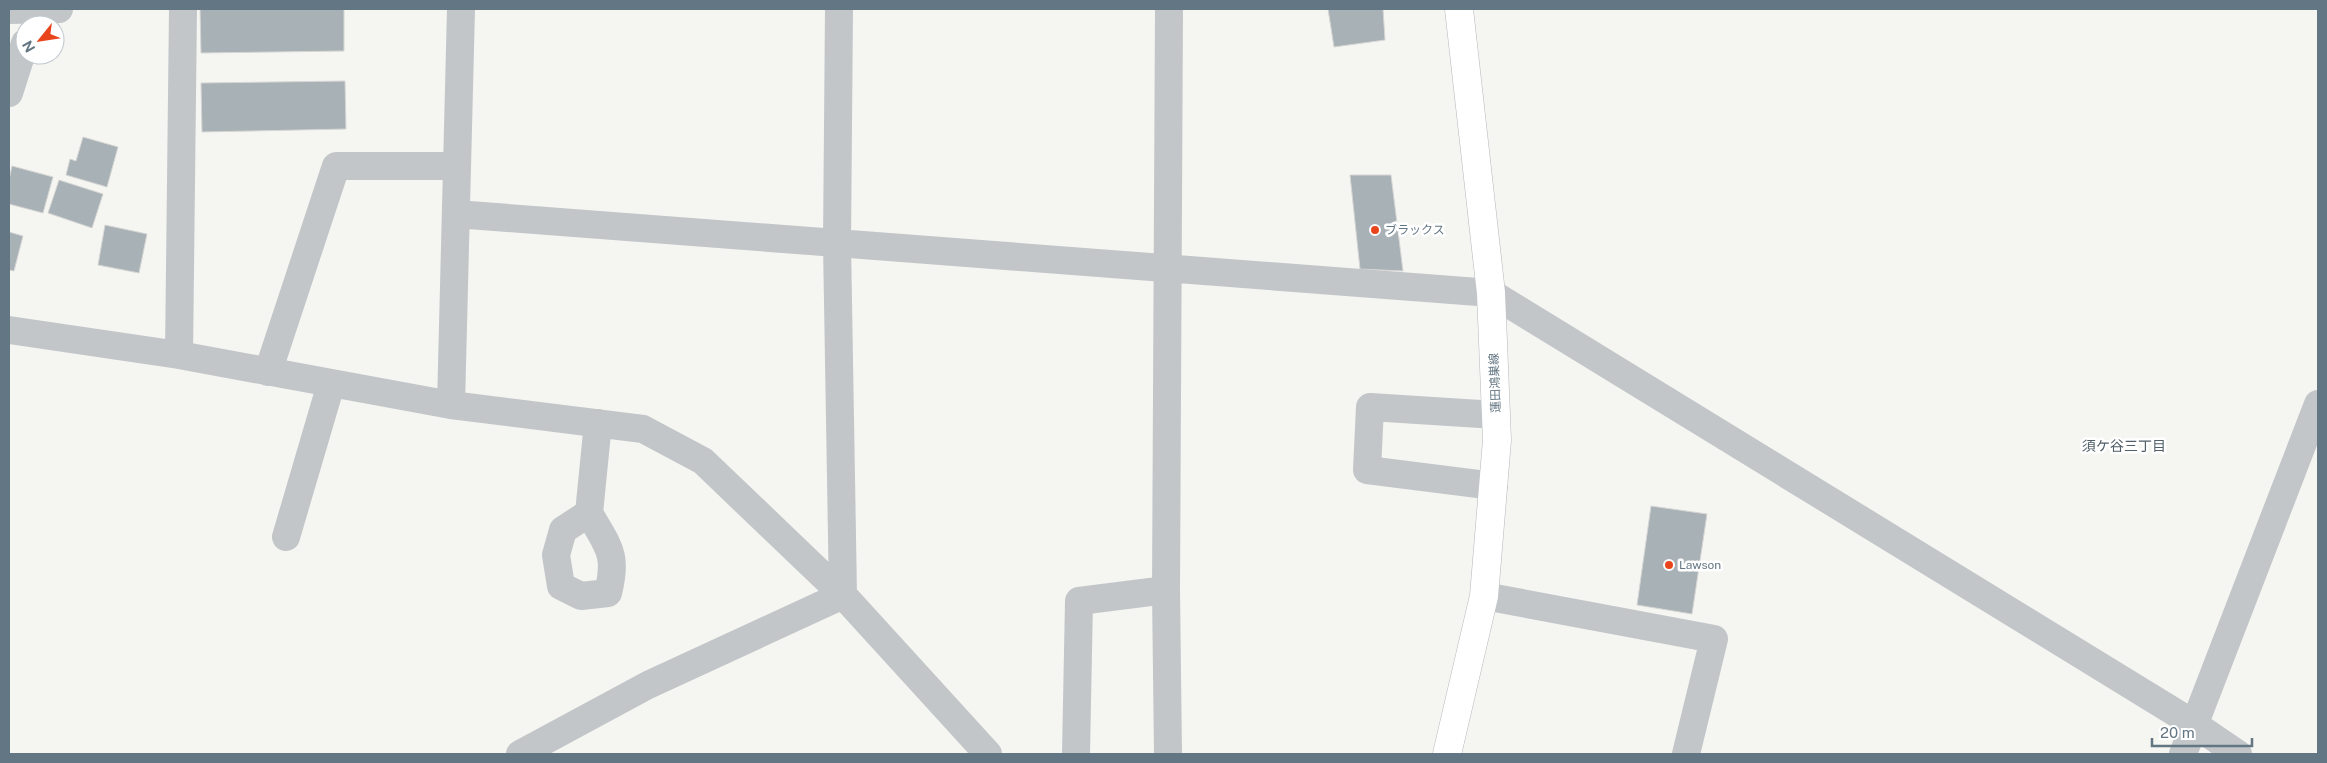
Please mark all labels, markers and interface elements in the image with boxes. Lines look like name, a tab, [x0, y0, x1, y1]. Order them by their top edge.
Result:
north arrow	[15, 15, 65, 65]
text: N	[19, 38, 38, 55]
place label: ブラックス	[1385, 223, 1445, 237]
marker: ブラックス	[1369, 224, 1381, 236]
street label: 蓮田鴻巣線	[1487, 353, 1503, 413]
district label: 須ケ谷三丁目	[2082, 438, 2166, 454]
place label: Lawson	[1679, 558, 1721, 572]
marker: Lawson	[1663, 559, 1675, 571]
scale bar	[2152, 716, 2252, 748]
text: 20 m	[2160, 724, 2195, 741]

